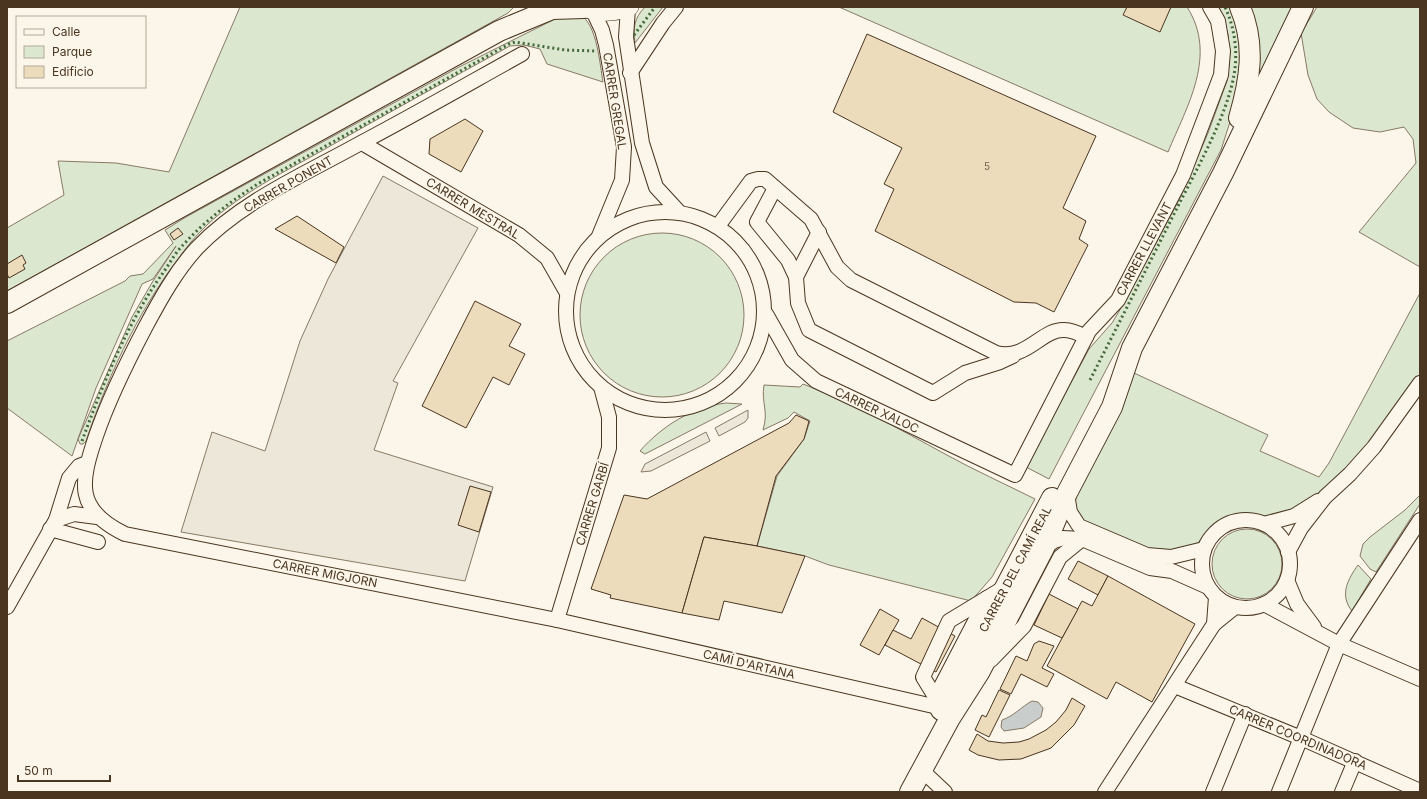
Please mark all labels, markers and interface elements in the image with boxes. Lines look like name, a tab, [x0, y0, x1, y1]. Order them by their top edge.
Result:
legend	[16, 16, 146, 88]
text: Calle	[52, 24, 80, 39]
text: Parque	[52, 44, 92, 59]
street label: CARRER GREGAL	[600, 51, 630, 151]
text: Edificio	[52, 64, 94, 79]
street label: CARRER PONENT	[241, 152, 335, 216]
house number: 5	[984, 160, 990, 172]
street label: CARRER MESTRAL	[423, 174, 523, 242]
street label: CARRER LLEVANT	[1113, 199, 1175, 298]
street label: CARRER XALOC	[832, 384, 922, 436]
street label: CARRER GARBÍ	[572, 460, 612, 547]
street label: CARRER DEL CAMÍ REAL	[975, 503, 1055, 635]
street label: CARRER MIGJORN	[271, 555, 379, 591]
street label: CAMÍ D'ARTANA	[702, 646, 796, 682]
street label: CARRER COORDINADORA	[1227, 701, 1369, 773]
scale bar	[18, 757, 110, 783]
text: 50 m	[24, 763, 53, 778]

